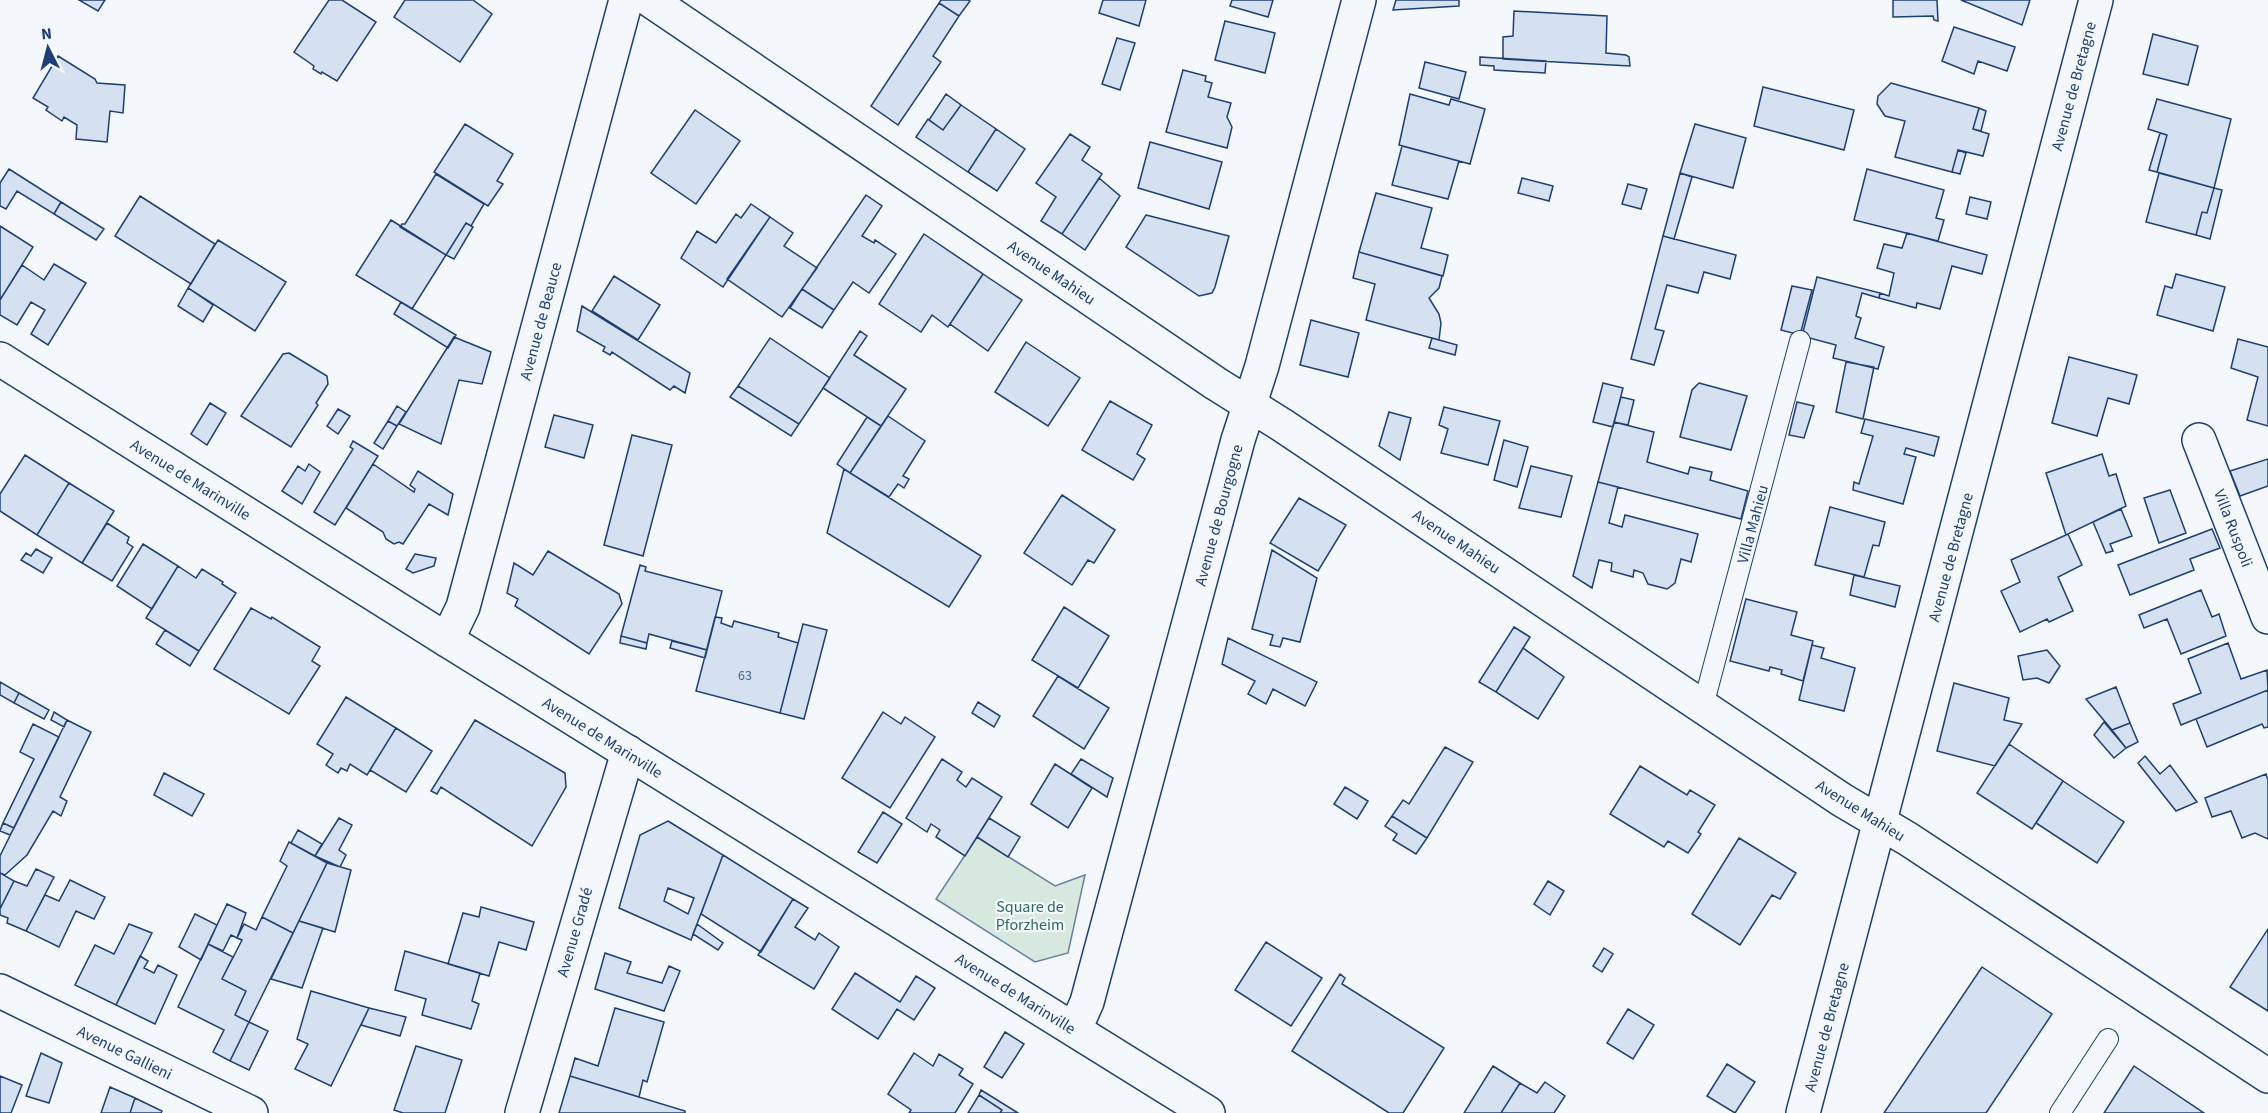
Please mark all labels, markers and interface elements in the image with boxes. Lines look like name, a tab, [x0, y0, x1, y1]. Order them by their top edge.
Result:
north arrow	[18, 18, 78, 78]
street label: Avenue de Bretagne	[2046, 19, 2102, 153]
text: N	[40, 23, 53, 46]
street label: Avenue Mahieu	[1003, 235, 1100, 310]
street label: Avenue de Beauce	[515, 260, 567, 383]
street label: Avenue de Marinville	[126, 434, 255, 526]
street label: Avenue de Bourgogne	[1189, 442, 1248, 589]
street label: Villa Mahieu	[1732, 482, 1774, 566]
street label: Villa Ruspoli	[2208, 486, 2258, 570]
street label: Avenue de Bretagne	[1923, 490, 1979, 624]
street label: Avenue Mahieu	[1408, 504, 1505, 579]
house number: 63	[738, 666, 752, 686]
street label: Avenue de Marinville	[538, 692, 667, 784]
street label: Avenue Mahieu	[1812, 775, 1909, 847]
street label: Avenue Gradé	[552, 885, 598, 980]
park label: Square de Pforzheim	[996, 896, 1064, 936]
street label: Avenue de Marinville	[951, 948, 1080, 1040]
street label: Avenue de Bretagne	[1799, 960, 1855, 1094]
street label: Avenue Gallieni	[73, 1020, 176, 1085]

